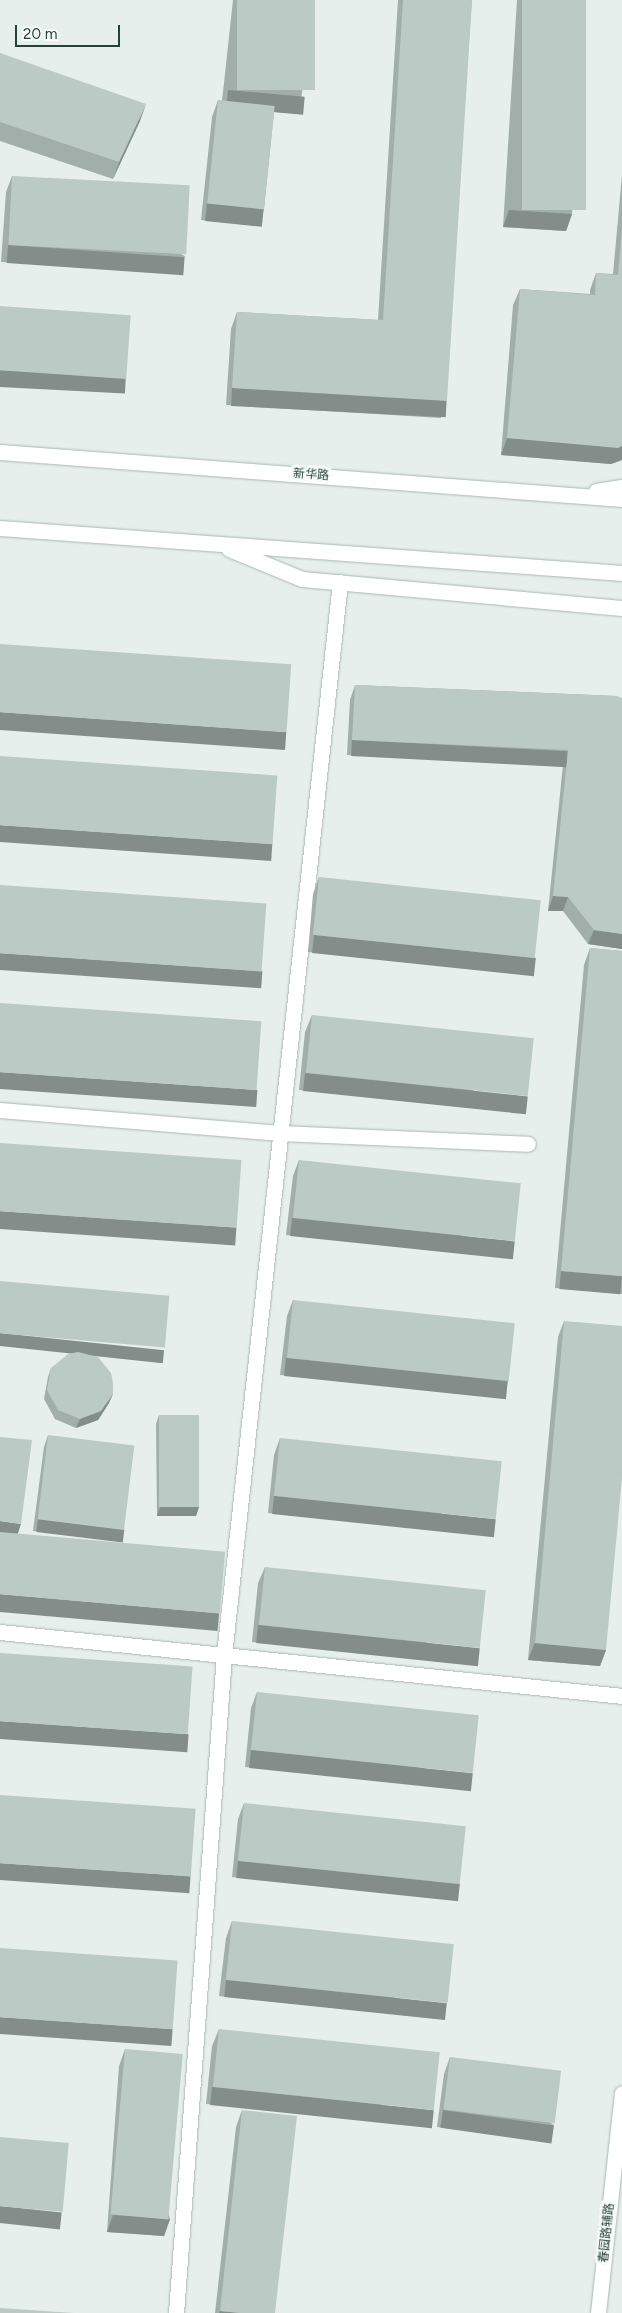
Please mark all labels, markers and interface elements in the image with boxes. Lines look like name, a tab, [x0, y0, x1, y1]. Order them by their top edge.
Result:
scale bar	[18, 15, 122, 47]
text: 20 m	[23, 25, 57, 43]
street label: 新华路	[293, 467, 329, 483]
street label: 春园路辅路	[597, 2202, 617, 2264]

